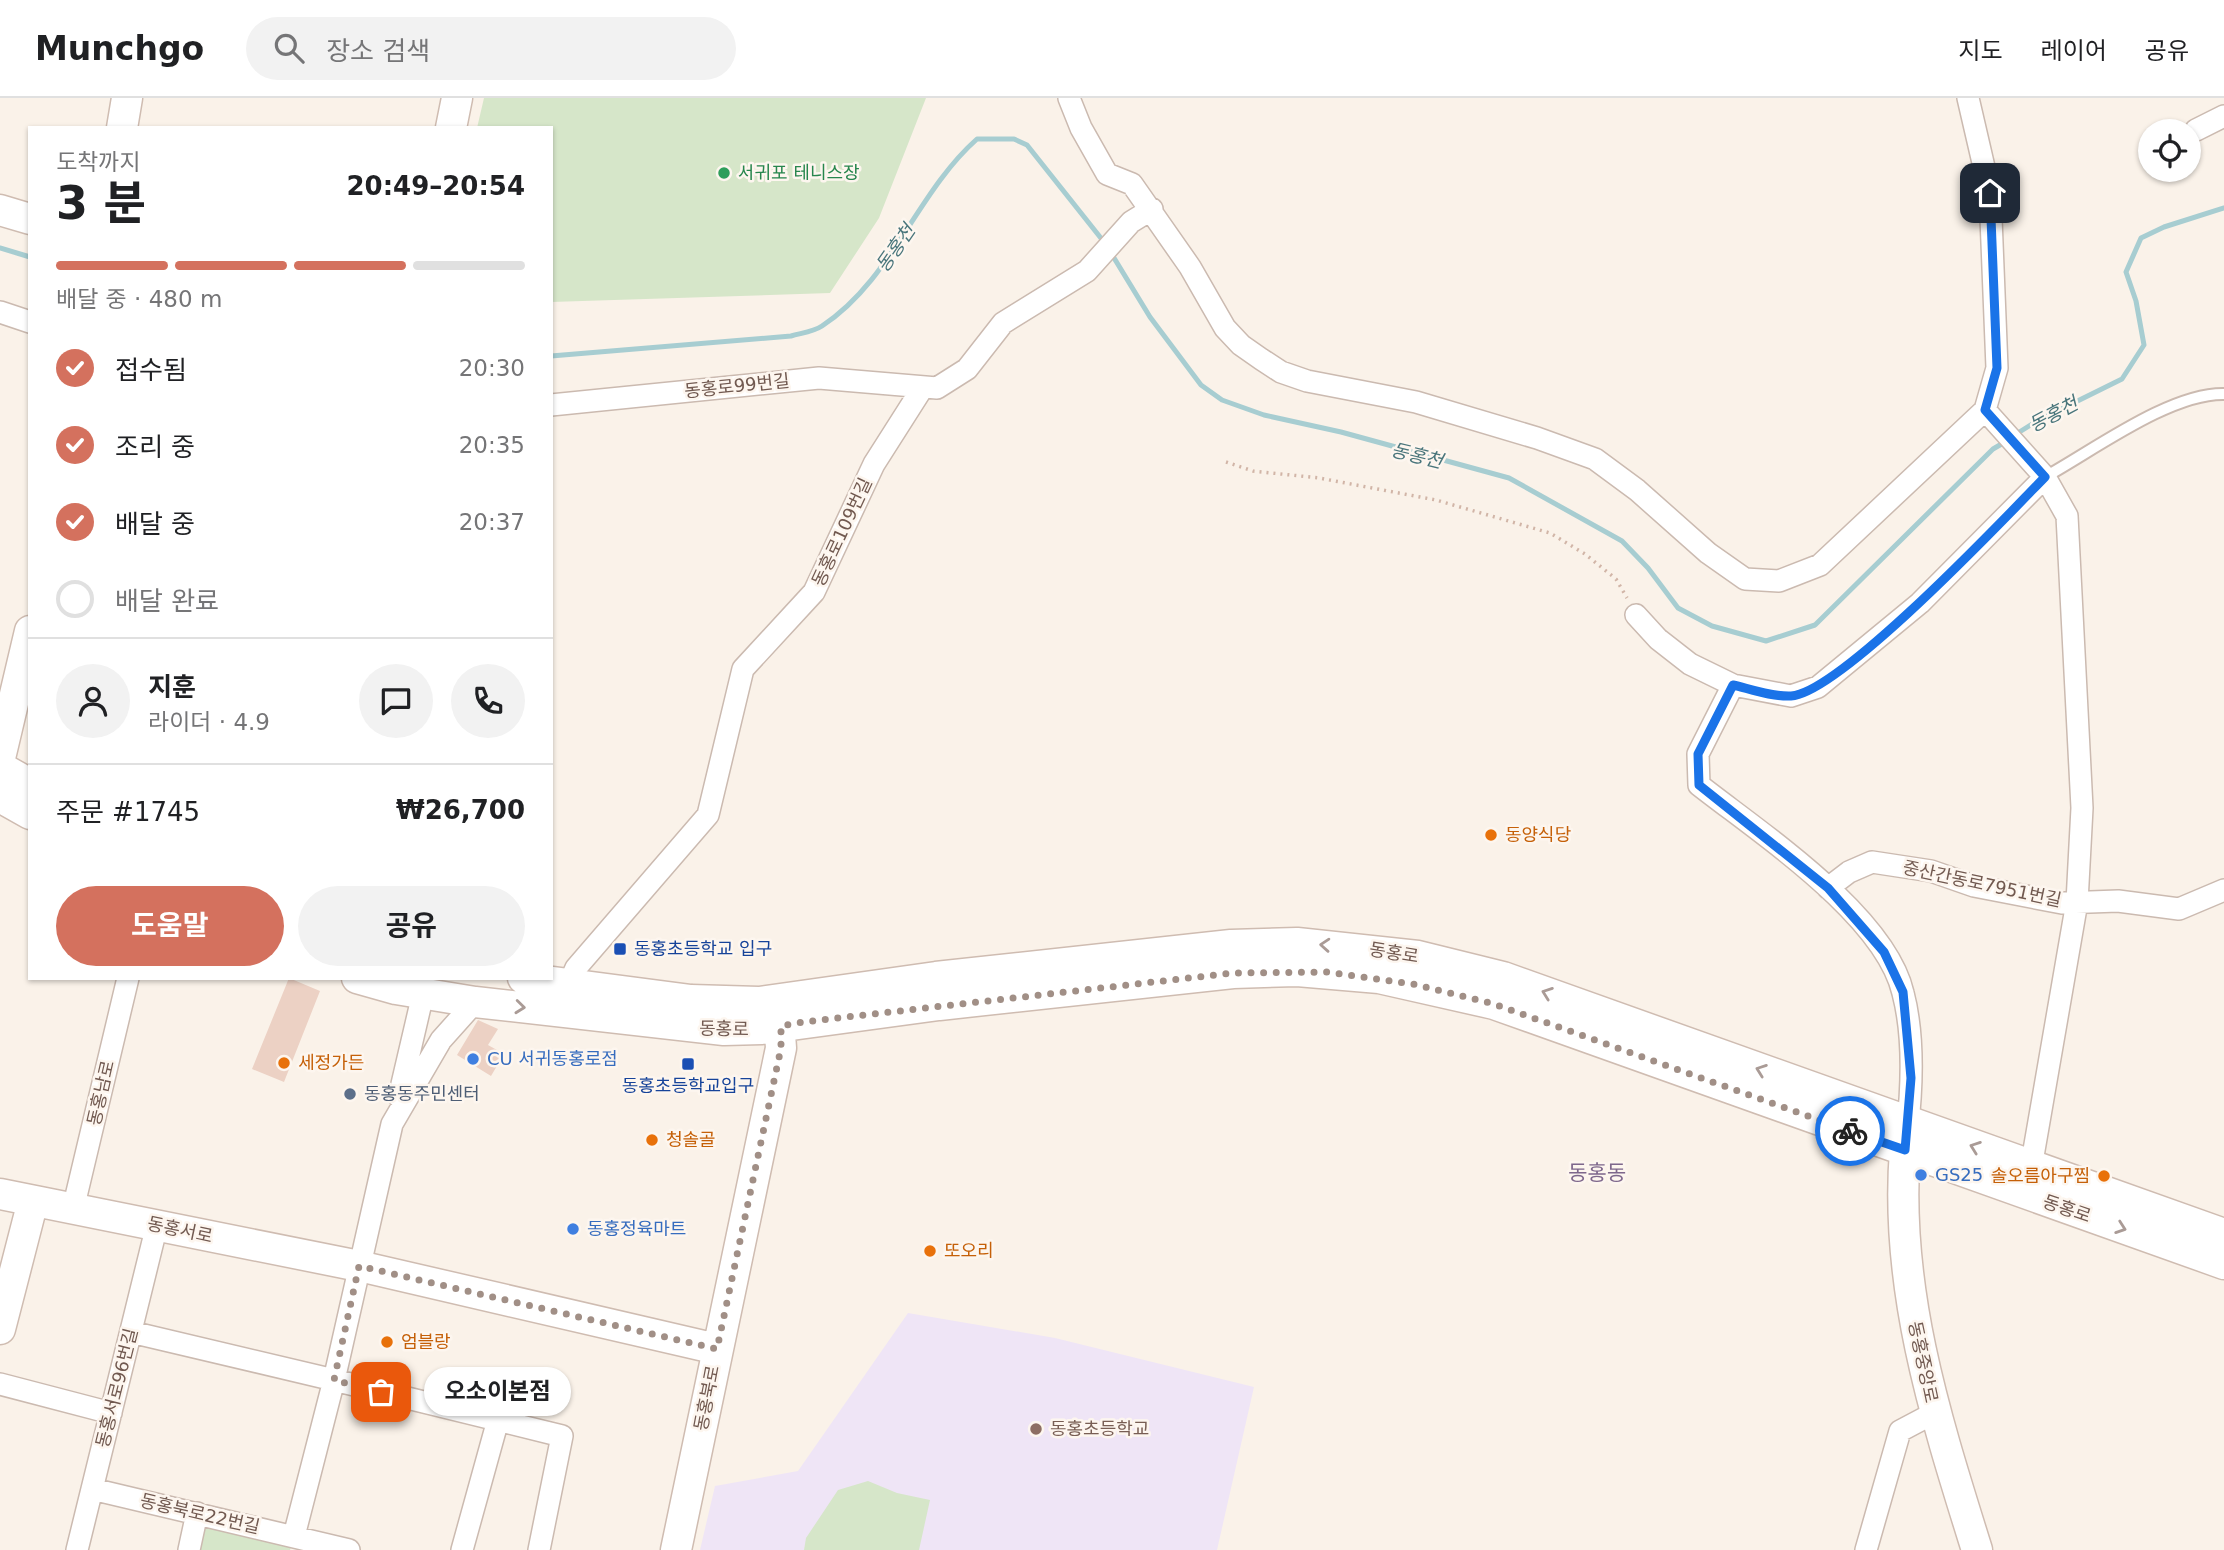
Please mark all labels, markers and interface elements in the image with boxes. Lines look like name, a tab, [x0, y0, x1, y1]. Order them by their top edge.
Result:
search box	[246, 17, 736, 80]
text: Munchgo	[35, 29, 204, 68]
icon: search	[270, 29, 308, 67]
text: 장소 검색	[326, 36, 430, 66]
text: 지도	[1958, 37, 2003, 65]
text: 레이어	[2041, 37, 2107, 65]
text: 공유	[2145, 37, 2189, 65]
map controls	[2138, 119, 2201, 182]
button: locate	[2138, 119, 2201, 182]
text: 도착까지	[56, 149, 141, 175]
place label: 서귀포 테니스장	[738, 162, 860, 183]
pin	[1960, 163, 2020, 223]
marker: 서귀포 테니스장	[716, 165, 732, 181]
text: 20:49–20:54	[346, 171, 525, 201]
icon: home	[1971, 174, 2009, 212]
text: 3 분	[56, 176, 146, 230]
water label: 동홍천	[871, 219, 920, 276]
text: 배달 중 · 480 m	[56, 286, 222, 312]
icon: check	[56, 349, 94, 387]
text: 접수됨	[115, 355, 187, 385]
text: 20:30	[459, 355, 525, 381]
street label: 동홍로99번길	[683, 370, 791, 401]
water label: 동홍천	[2025, 391, 2083, 436]
icon: check	[56, 426, 94, 464]
text: 조리 중	[115, 432, 195, 462]
text: 20:35	[459, 432, 525, 458]
water label: 동홍천	[1389, 438, 1447, 472]
street label: 동홍로109번길	[807, 474, 876, 589]
icon: check	[56, 503, 94, 541]
text: 배달 중	[115, 509, 195, 539]
text: 20:37	[459, 509, 525, 535]
text: 배달 완료	[115, 586, 219, 616]
button: person	[56, 664, 130, 738]
button: chat	[359, 664, 433, 738]
button: phone	[451, 664, 525, 738]
text: 지훈	[148, 672, 196, 702]
text: 라이더 · 4.9	[148, 709, 270, 735]
text: ₩26,700	[396, 795, 525, 825]
text: 주문 #1745	[56, 797, 200, 827]
place label: 동양식당	[1505, 824, 1571, 845]
marker: 동양식당	[1483, 827, 1499, 843]
street label: 중산간동로7951번길	[1901, 856, 2063, 911]
button: 도움말	[56, 886, 284, 966]
button: 공유	[298, 886, 525, 966]
one-way arrow	[1319, 937, 1330, 952]
place label: 동홍초등학교 입구	[634, 938, 772, 959]
street label: 동홍로	[1368, 938, 1420, 967]
marker: 동홍초등학교 입구	[612, 941, 628, 957]
one-way arrow	[1541, 987, 1553, 1001]
one-way arrow	[514, 1000, 526, 1015]
street label: 동홍로	[699, 1018, 749, 1039]
place label: CU 서귀동홍로점	[487, 1048, 618, 1069]
marker: CU 서귀동홍로점	[465, 1051, 481, 1067]
place label: 세정가든	[298, 1052, 364, 1073]
marker: 세정가든	[276, 1055, 292, 1071]
marker: 동홍초등학교입구	[680, 1056, 696, 1072]
street label: 동홍남로	[83, 1058, 118, 1128]
one-way arrow	[1755, 1064, 1767, 1078]
place label: 동홍초등학교입구	[622, 1075, 754, 1096]
place label: 동홍동주민센터	[364, 1083, 480, 1104]
marker: 동홍동주민센터	[342, 1086, 358, 1102]
courier	[1815, 1096, 1885, 1166]
icon: bike	[1831, 1112, 1869, 1150]
place label: 청솔골	[666, 1129, 716, 1150]
marker: 청솔골	[644, 1132, 660, 1148]
one-way arrow	[1969, 1141, 1981, 1155]
district label: 동홍동	[1568, 1161, 1626, 1185]
place label: GS25	[1935, 1164, 1983, 1185]
place label: 솔오름아구찜	[1991, 1165, 2090, 1186]
marker: GS25	[1913, 1167, 1929, 1183]
marker: 솔오름아구찜	[2096, 1168, 2112, 1184]
street label: 동홍로	[2040, 1191, 2094, 1227]
street label: 동홍서로	[146, 1212, 215, 1247]
place label: 동홍정육마트	[587, 1218, 686, 1239]
one-way arrow	[2115, 1220, 2127, 1234]
marker: 동홍정육마트	[565, 1221, 581, 1237]
place label: 또오리	[944, 1240, 994, 1261]
marker: 또오리	[922, 1243, 938, 1259]
street label: 동홍중앙로	[1905, 1319, 1942, 1405]
street label: 동홍서로96번길	[92, 1326, 141, 1450]
place label: 엄블랑	[401, 1331, 451, 1352]
marker: 엄블랑	[379, 1334, 395, 1350]
pin	[351, 1362, 411, 1422]
street label: 동홍북로	[690, 1363, 723, 1432]
callout: 오소이본점	[423, 1368, 570, 1416]
icon: bag	[362, 1373, 400, 1411]
text: 오소이본점	[445, 1378, 550, 1404]
place label: 동홍초등학교	[1050, 1418, 1149, 1439]
marker: 동홍초등학교	[1028, 1421, 1044, 1437]
street label: 동홍북로22번길	[138, 1490, 262, 1537]

